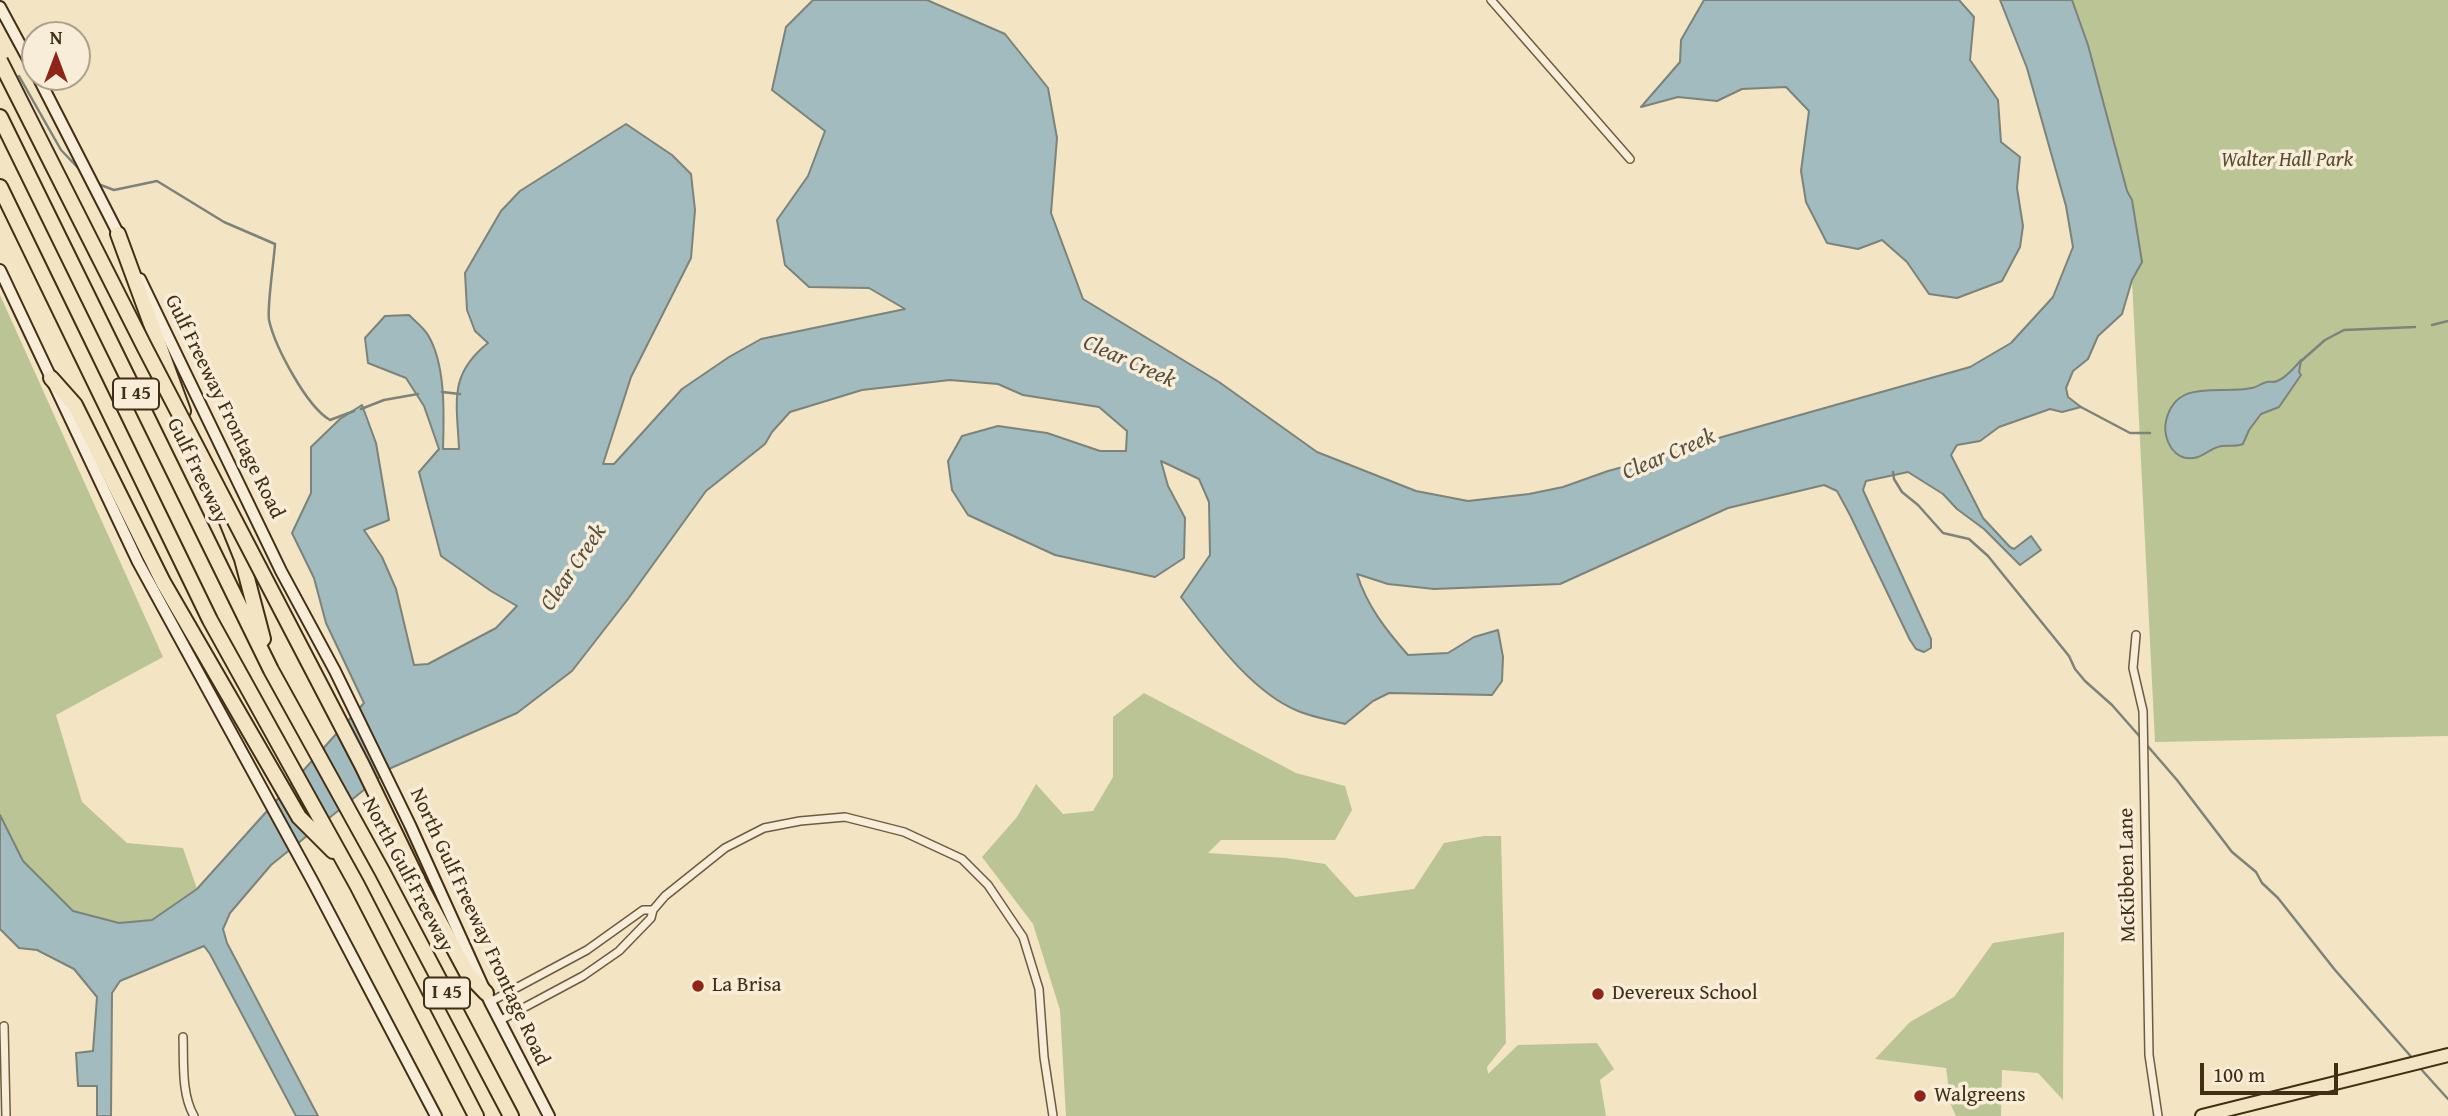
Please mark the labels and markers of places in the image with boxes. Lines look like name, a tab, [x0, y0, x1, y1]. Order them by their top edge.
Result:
place label: La Brisa	[712, 973, 782, 999]
marker: La Brisa	[690, 978, 706, 994]
place label: Devereux School	[1612, 981, 1758, 1007]
marker: Devereux School	[1590, 986, 1606, 1002]
place label: Walgreens	[1934, 1083, 2025, 1109]
marker: Walgreens	[1912, 1088, 1928, 1104]

